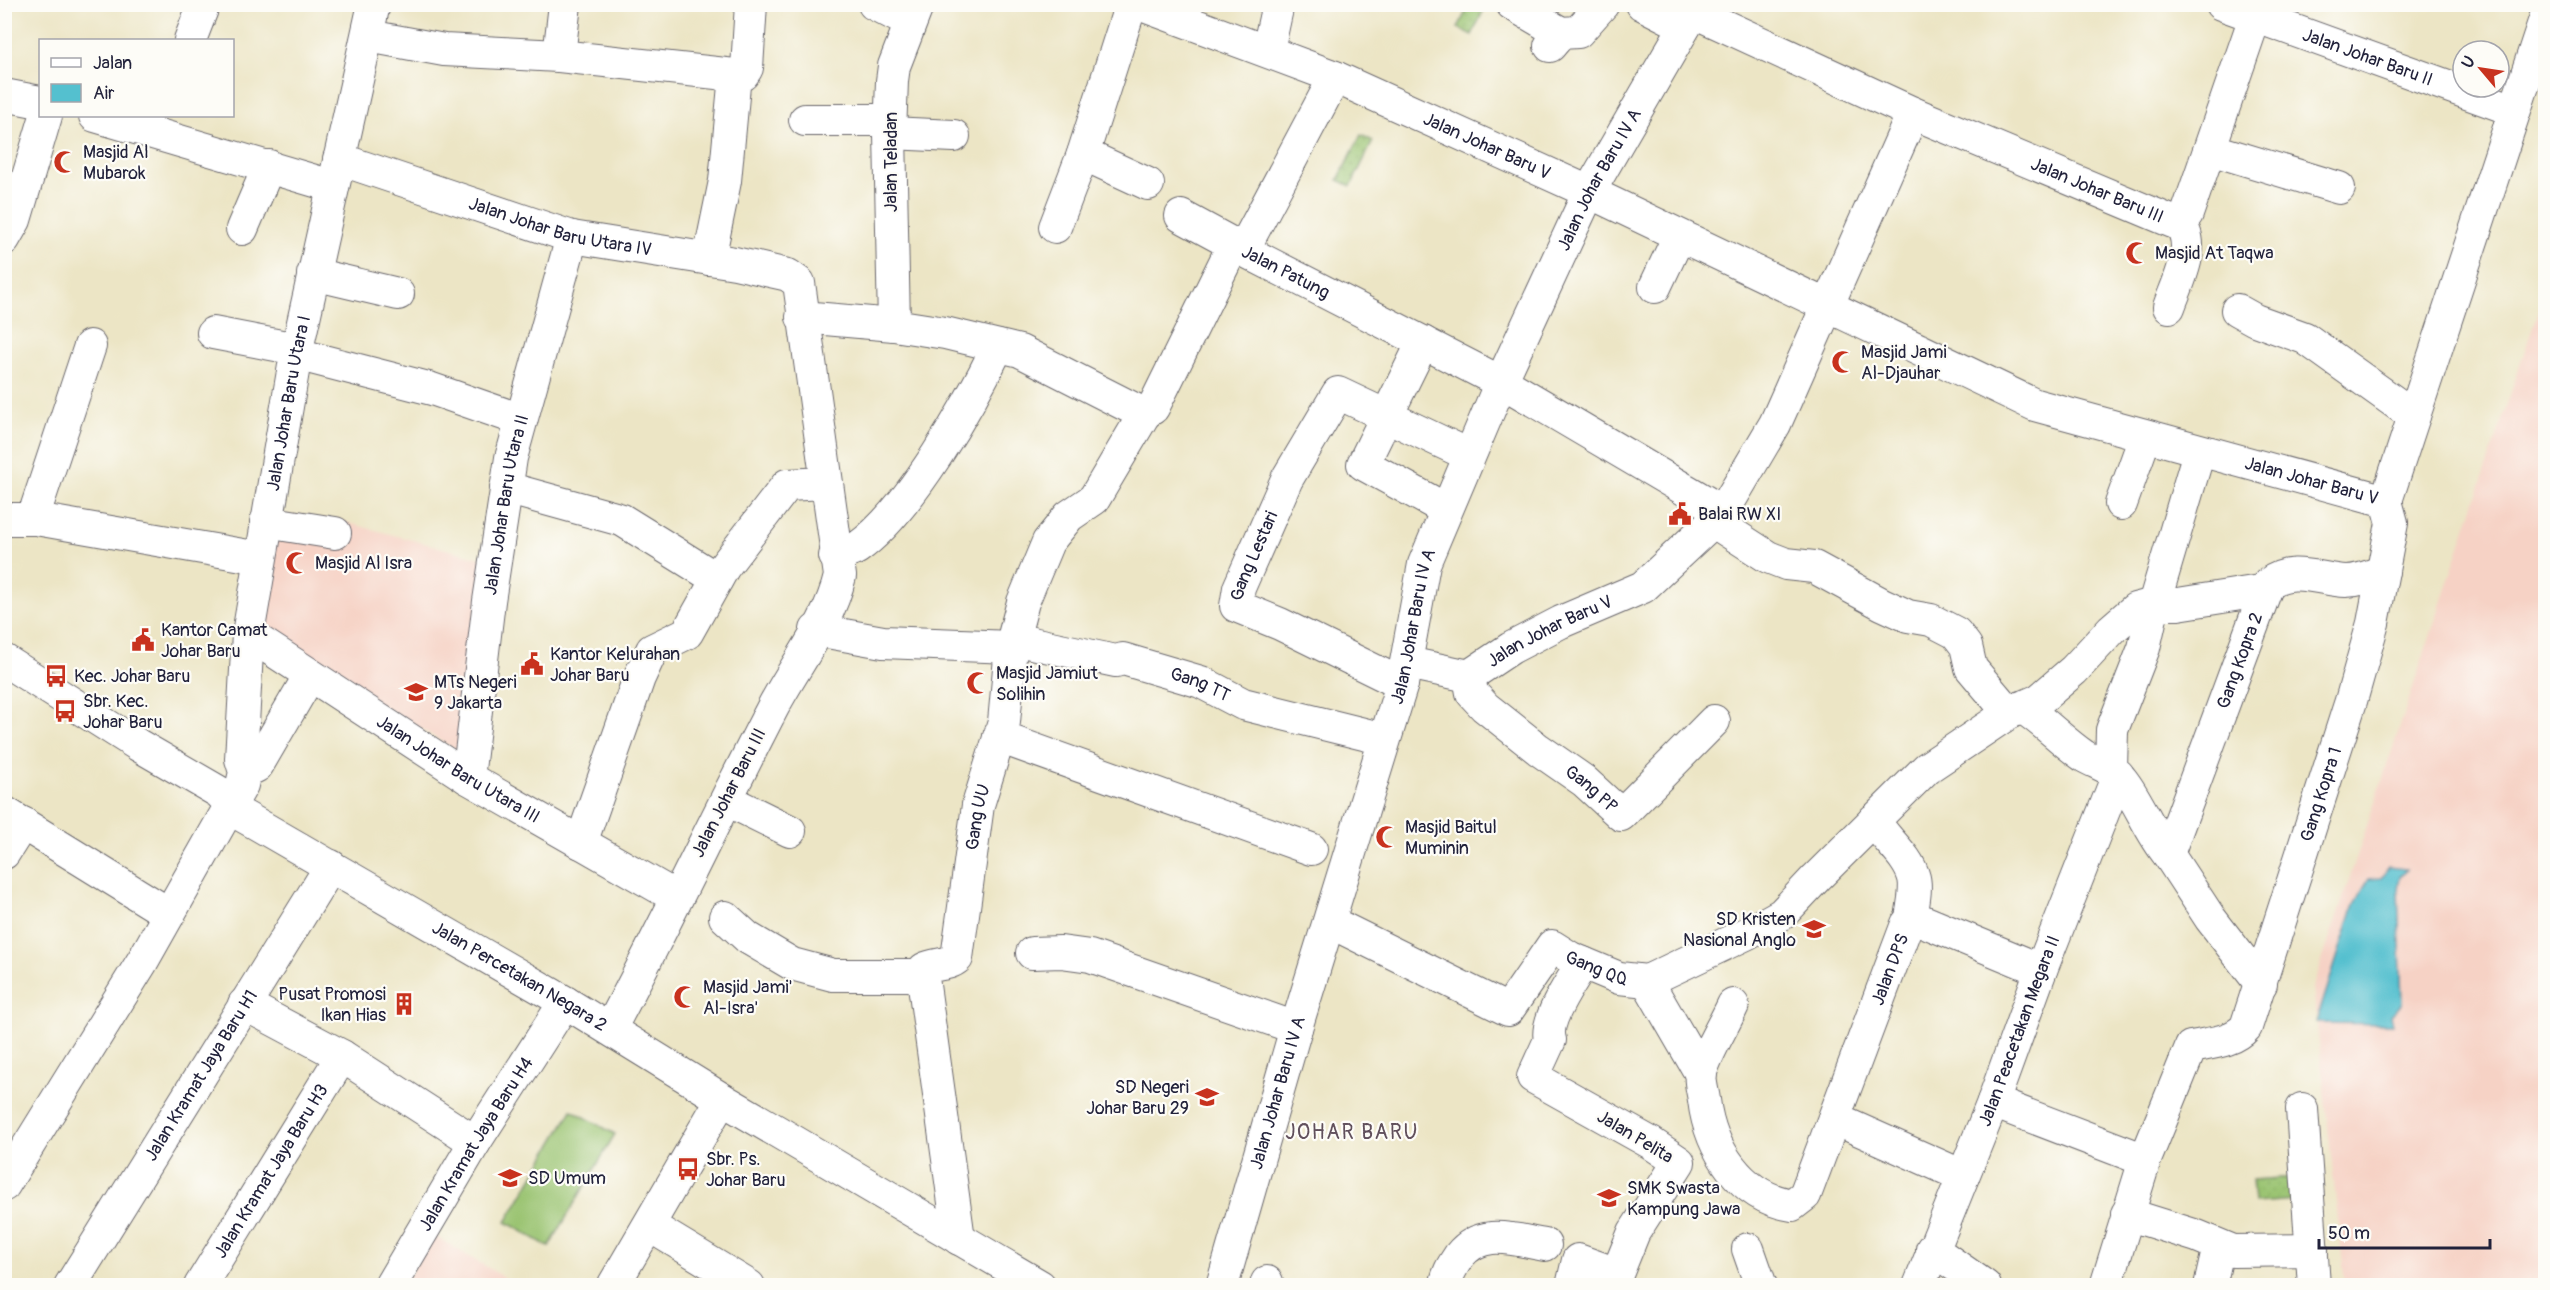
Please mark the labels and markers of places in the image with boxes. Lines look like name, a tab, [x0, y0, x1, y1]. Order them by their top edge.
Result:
place label: Masjid Al Mubarok	[83, 141, 148, 185]
mosque icon: Masjid Al Mubarok	[52, 149, 78, 175]
mosque icon: Masjid At Taqwa	[2124, 240, 2150, 266]
place label: Masjid At Taqwa	[2155, 242, 2274, 265]
place label: Masjid Jami Al-Djauhar	[1861, 341, 1947, 385]
mosque icon: Masjid Jami Al-Djauhar	[1830, 349, 1856, 375]
public building icon: Balai RW XI	[1667, 501, 1693, 527]
place label: Balai RW XI	[1698, 503, 1781, 526]
mosque icon: Masjid Al Isra	[284, 550, 310, 576]
place label: Masjid Al Isra	[315, 552, 412, 575]
place label: Kantor Camat Johar Baru	[161, 619, 268, 663]
public building icon: Kantor Camat Johar Baru	[130, 627, 156, 653]
place label: Kantor Kelurahan Johar Baru	[550, 643, 680, 687]
public building icon: Kantor Kelurahan Johar Baru	[519, 651, 545, 677]
place label: Masjid Jamiut Solihin	[996, 662, 1099, 706]
bus stop icon: Kec. Johar Baru	[43, 663, 69, 689]
place label: Kec. Johar Baru	[74, 665, 190, 688]
mosque icon: Masjid Jamiut Solihin	[965, 670, 991, 696]
place label: MTs Negeri 9 Jakarta	[434, 671, 517, 715]
school or university icon: MTs Negeri 9 Jakarta	[403, 679, 429, 705]
place label: Sbr. Kec. Johar Baru	[83, 690, 162, 734]
bus stop icon: Sbr. Kec. Johar Baru	[52, 698, 78, 724]
place label: Masjid Baitul Muminin	[1405, 816, 1497, 860]
mosque icon: Masjid Baitul Muminin	[1374, 824, 1400, 850]
place label: SD Kristen Nasional Anglo	[1683, 908, 1796, 952]
school or university icon: SD Kristen Nasional Anglo	[1801, 916, 1827, 942]
place label: Masjid Jami' Al-Isra'	[703, 976, 792, 1020]
place label: Pusat Promosi Ikan Hias	[278, 983, 386, 1027]
mosque icon: Masjid Jami' Al-Isra'	[672, 984, 698, 1010]
building icon: Pusat Promosi Ikan Hias	[391, 991, 417, 1017]
place label: SD Negeri Johar Baru 29	[1086, 1076, 1189, 1120]
school or university icon: SD Negeri Johar Baru 29	[1194, 1084, 1220, 1110]
place label: Sbr. Ps. Johar Baru	[706, 1148, 785, 1192]
bus stop icon: Sbr. Ps. Johar Baru	[675, 1156, 701, 1182]
school or university icon: SD Umum	[497, 1165, 523, 1191]
place label: SD Umum	[528, 1167, 606, 1190]
place label: SMK Swasta Kampung Jawa	[1627, 1177, 1740, 1221]
school or university icon: SMK Swasta Kampung Jawa	[1596, 1185, 1622, 1211]

